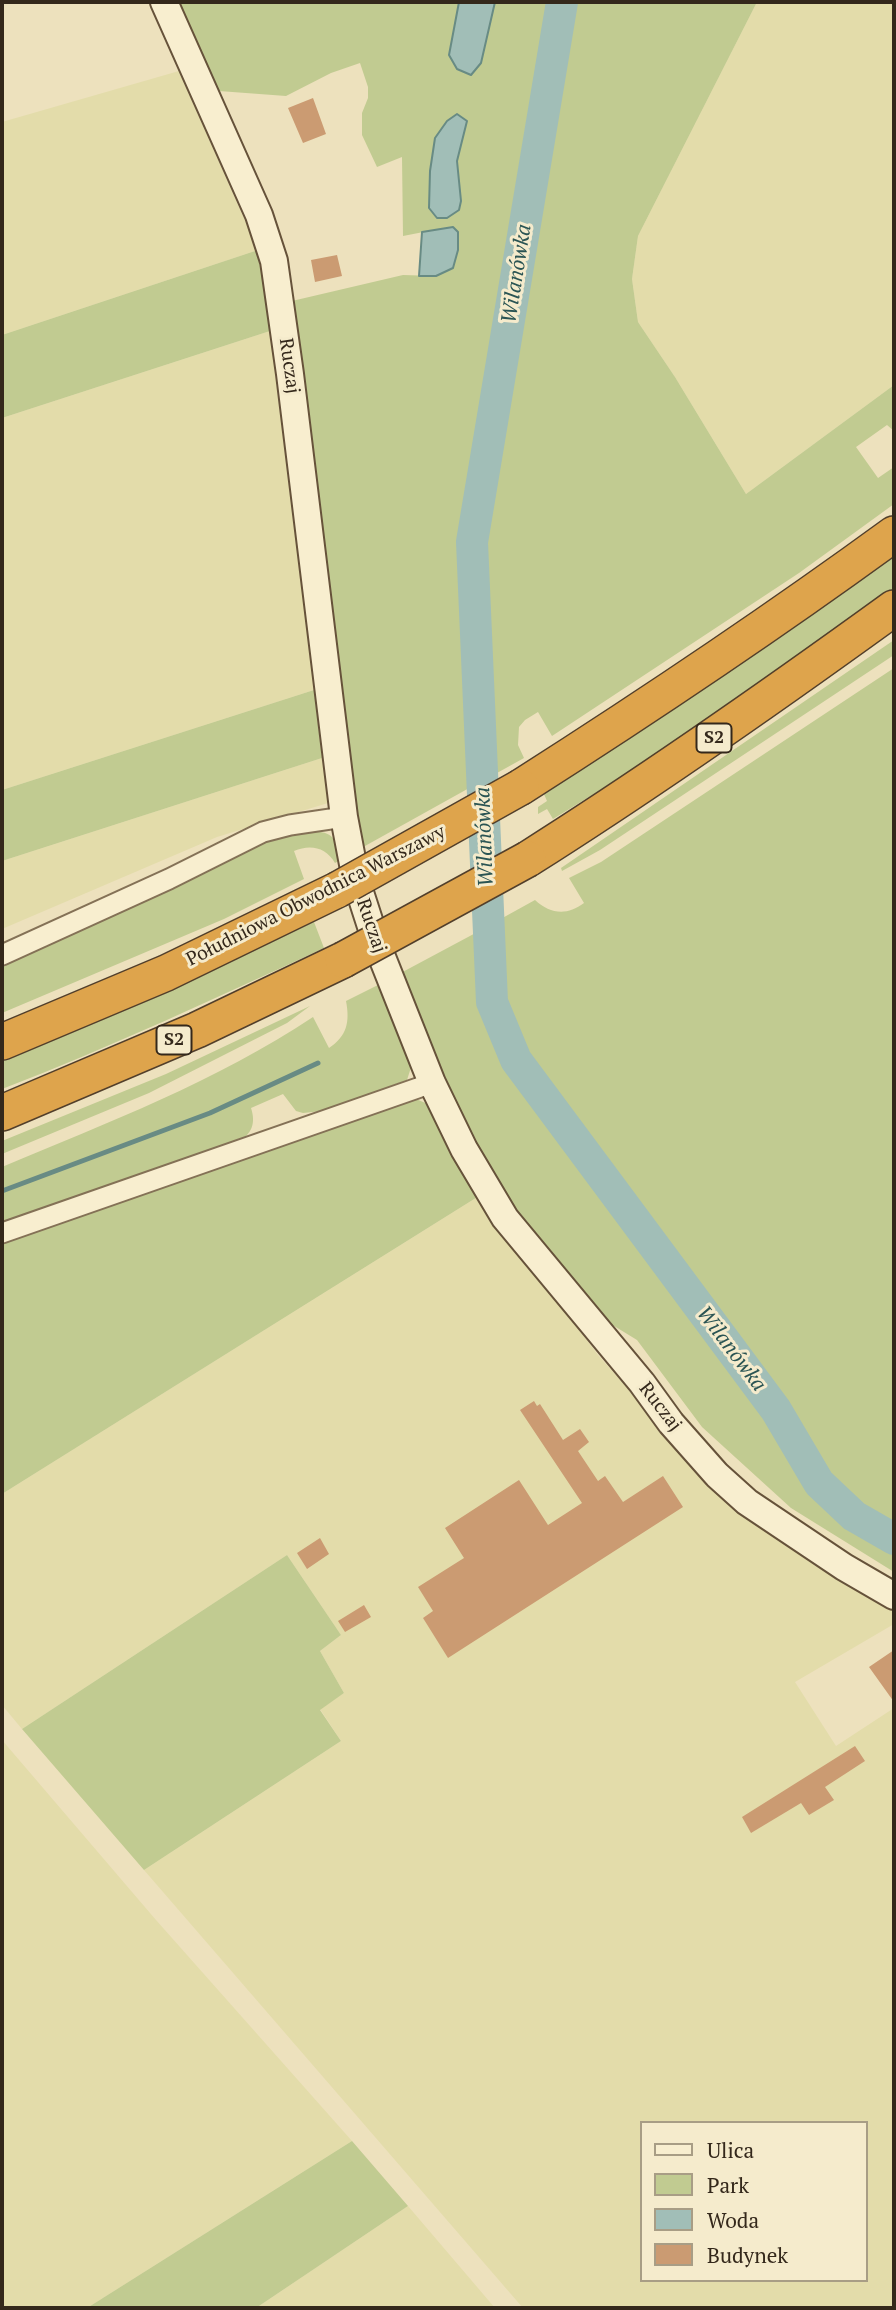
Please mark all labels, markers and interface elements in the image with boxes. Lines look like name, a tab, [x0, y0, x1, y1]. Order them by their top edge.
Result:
water label: Wilanówka	[497, 223, 537, 325]
street label: Ruczaj	[274, 337, 304, 395]
road number: S2	[696, 724, 732, 752]
water label: Wilanówka	[471, 787, 499, 887]
street label: Południowa Obwodnica Warszawy	[183, 821, 449, 971]
street label: Ruczaj	[351, 896, 391, 956]
road number: S2	[156, 1026, 192, 1055]
water label: Wilanówka	[691, 1301, 771, 1397]
street label: Ruczaj	[634, 1378, 686, 1436]
legend	[640, 2121, 868, 2282]
text: Ulica	[707, 2136, 754, 2164]
text: Park	[707, 2171, 749, 2199]
text: Woda	[707, 2206, 759, 2234]
text: Budynek	[707, 2241, 788, 2269]

